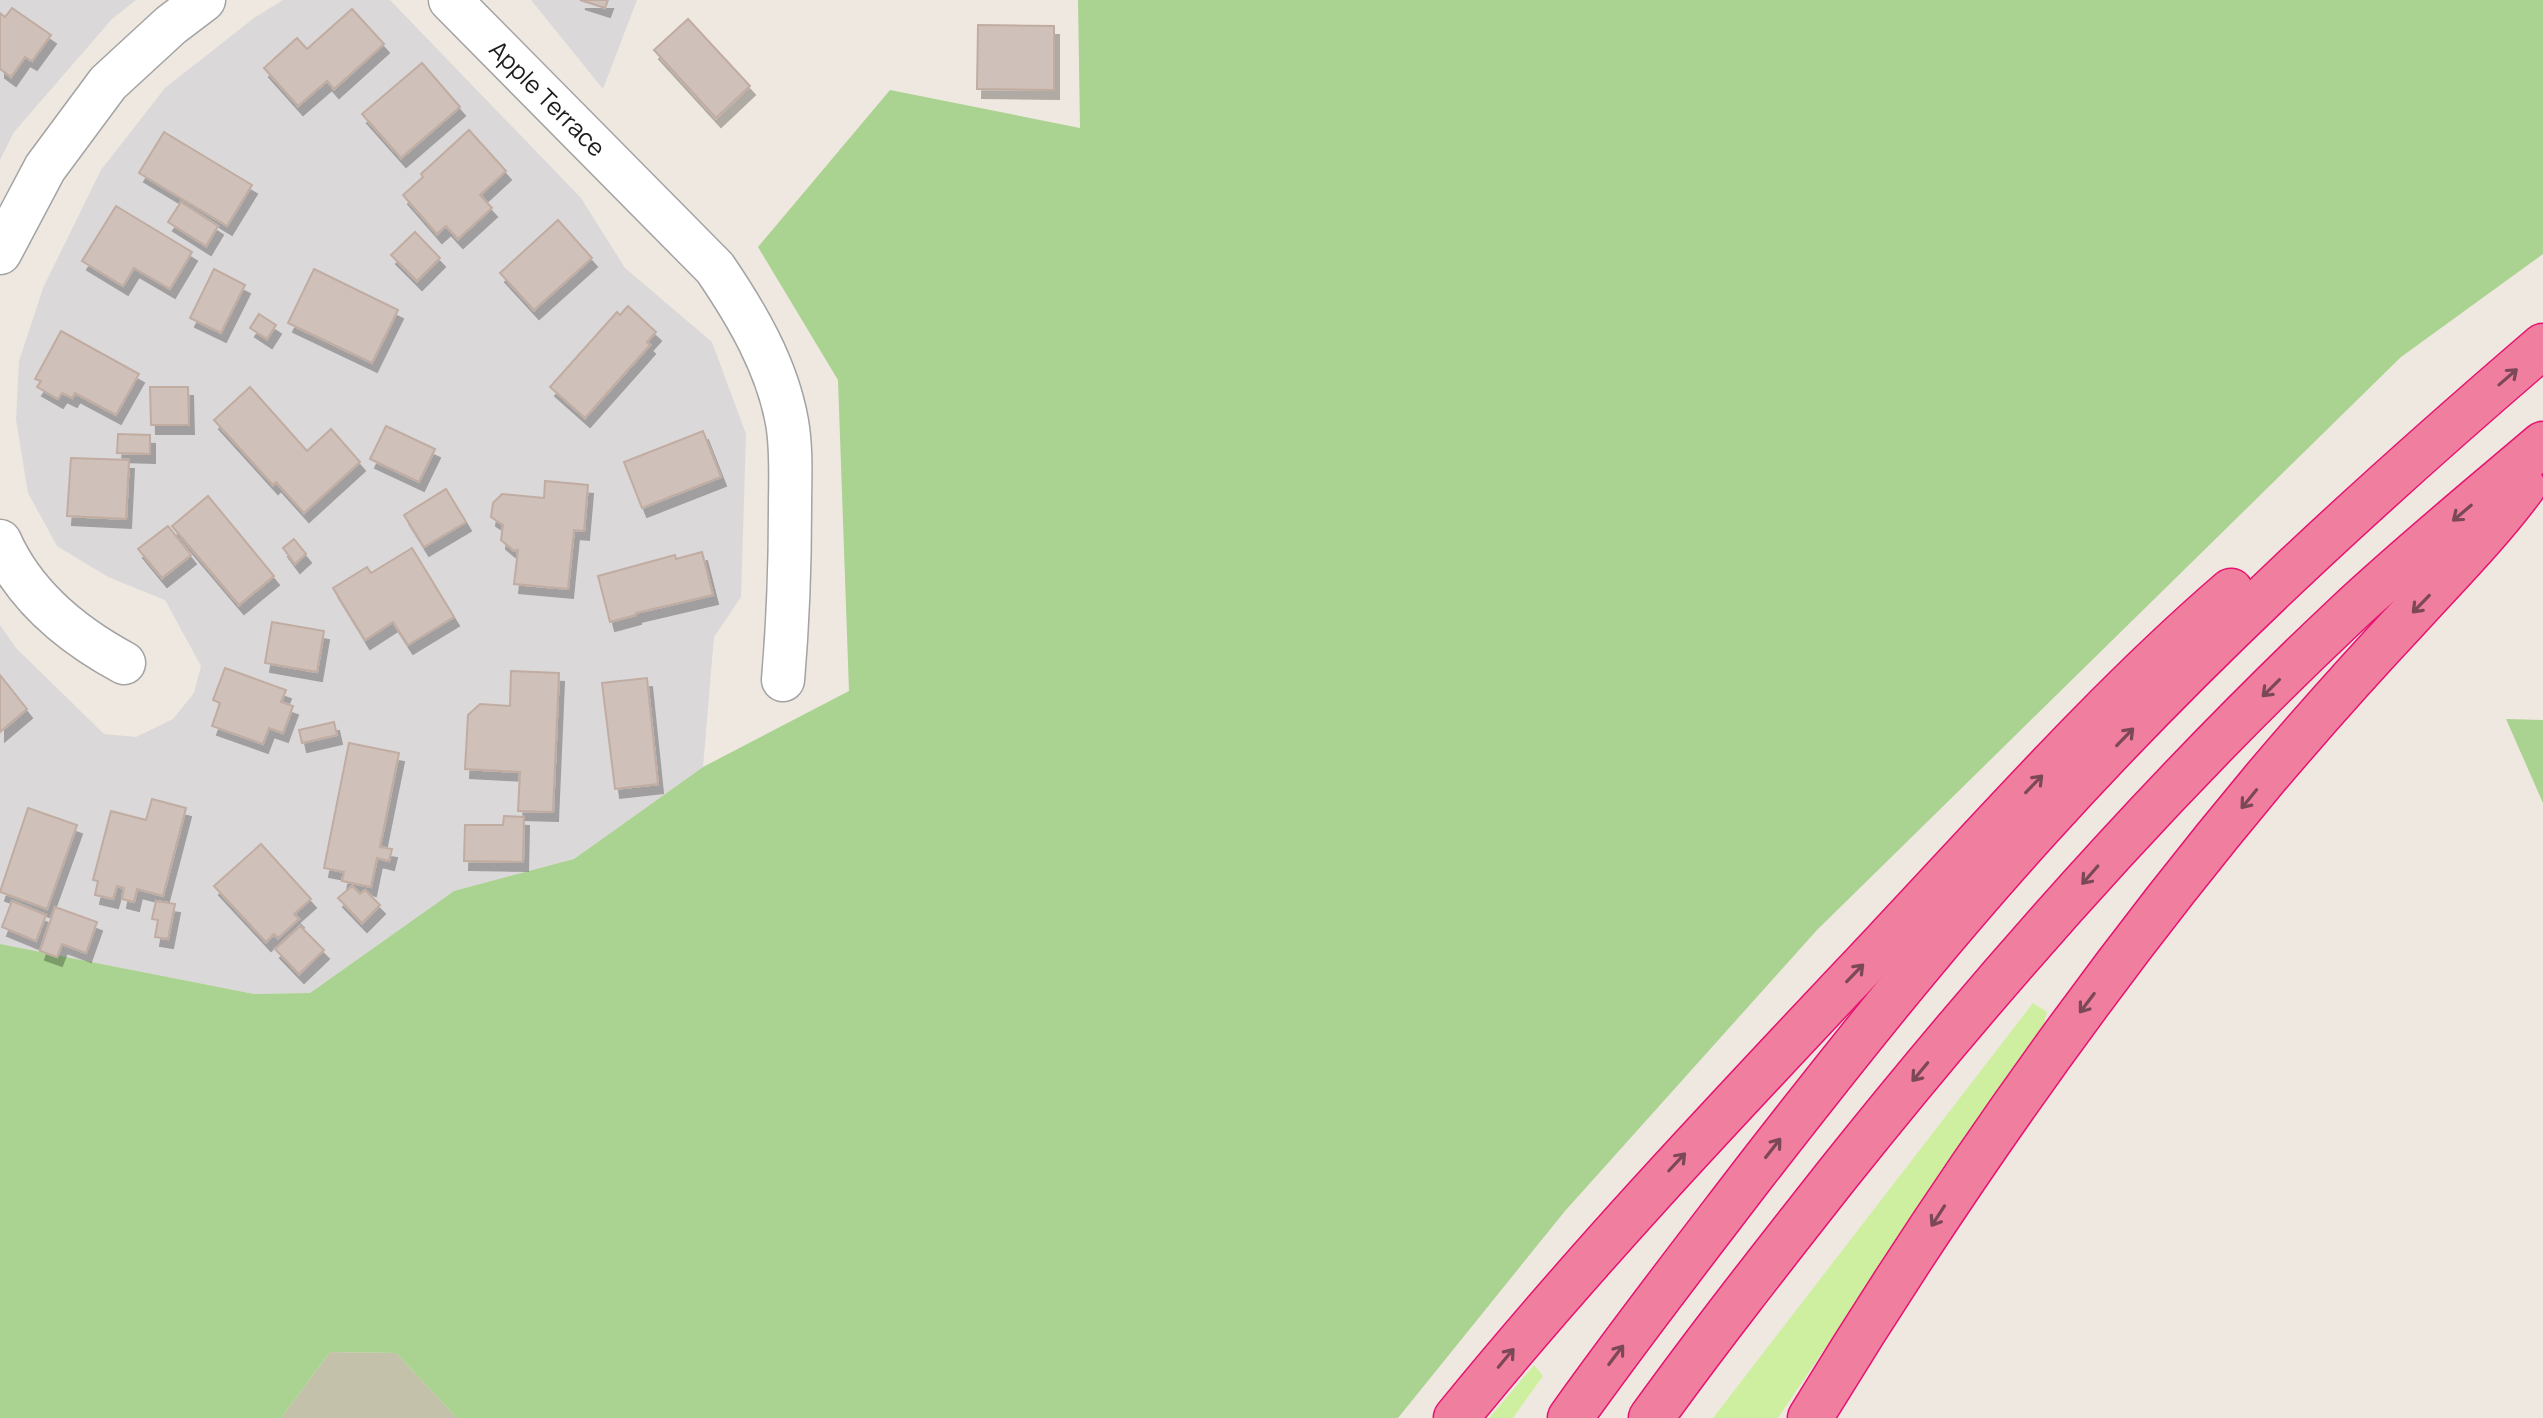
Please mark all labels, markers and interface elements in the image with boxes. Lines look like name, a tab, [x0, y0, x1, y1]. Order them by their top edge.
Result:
street label: Apple Terrace	[483, 33, 613, 163]
one-way arrow	[2497, 368, 2517, 386]
one-way arrow	[2453, 504, 2473, 522]
one-way arrow	[2411, 594, 2430, 614]
one-way arrow	[2261, 679, 2281, 698]
one-way arrow	[2115, 728, 2134, 747]
one-way arrow	[2024, 774, 2043, 794]
one-way arrow	[2240, 788, 2257, 809]
one-way arrow	[2081, 864, 2099, 884]
one-way arrow	[1845, 964, 1864, 983]
one-way arrow	[2079, 992, 2096, 1013]
one-way arrow	[1911, 1061, 1929, 1081]
one-way arrow	[1765, 1138, 1782, 1159]
one-way arrow	[1667, 1152, 1686, 1172]
one-way arrow	[1930, 1204, 1946, 1226]
one-way arrow	[1608, 1345, 1625, 1366]
one-way arrow	[1497, 1348, 1515, 1369]

